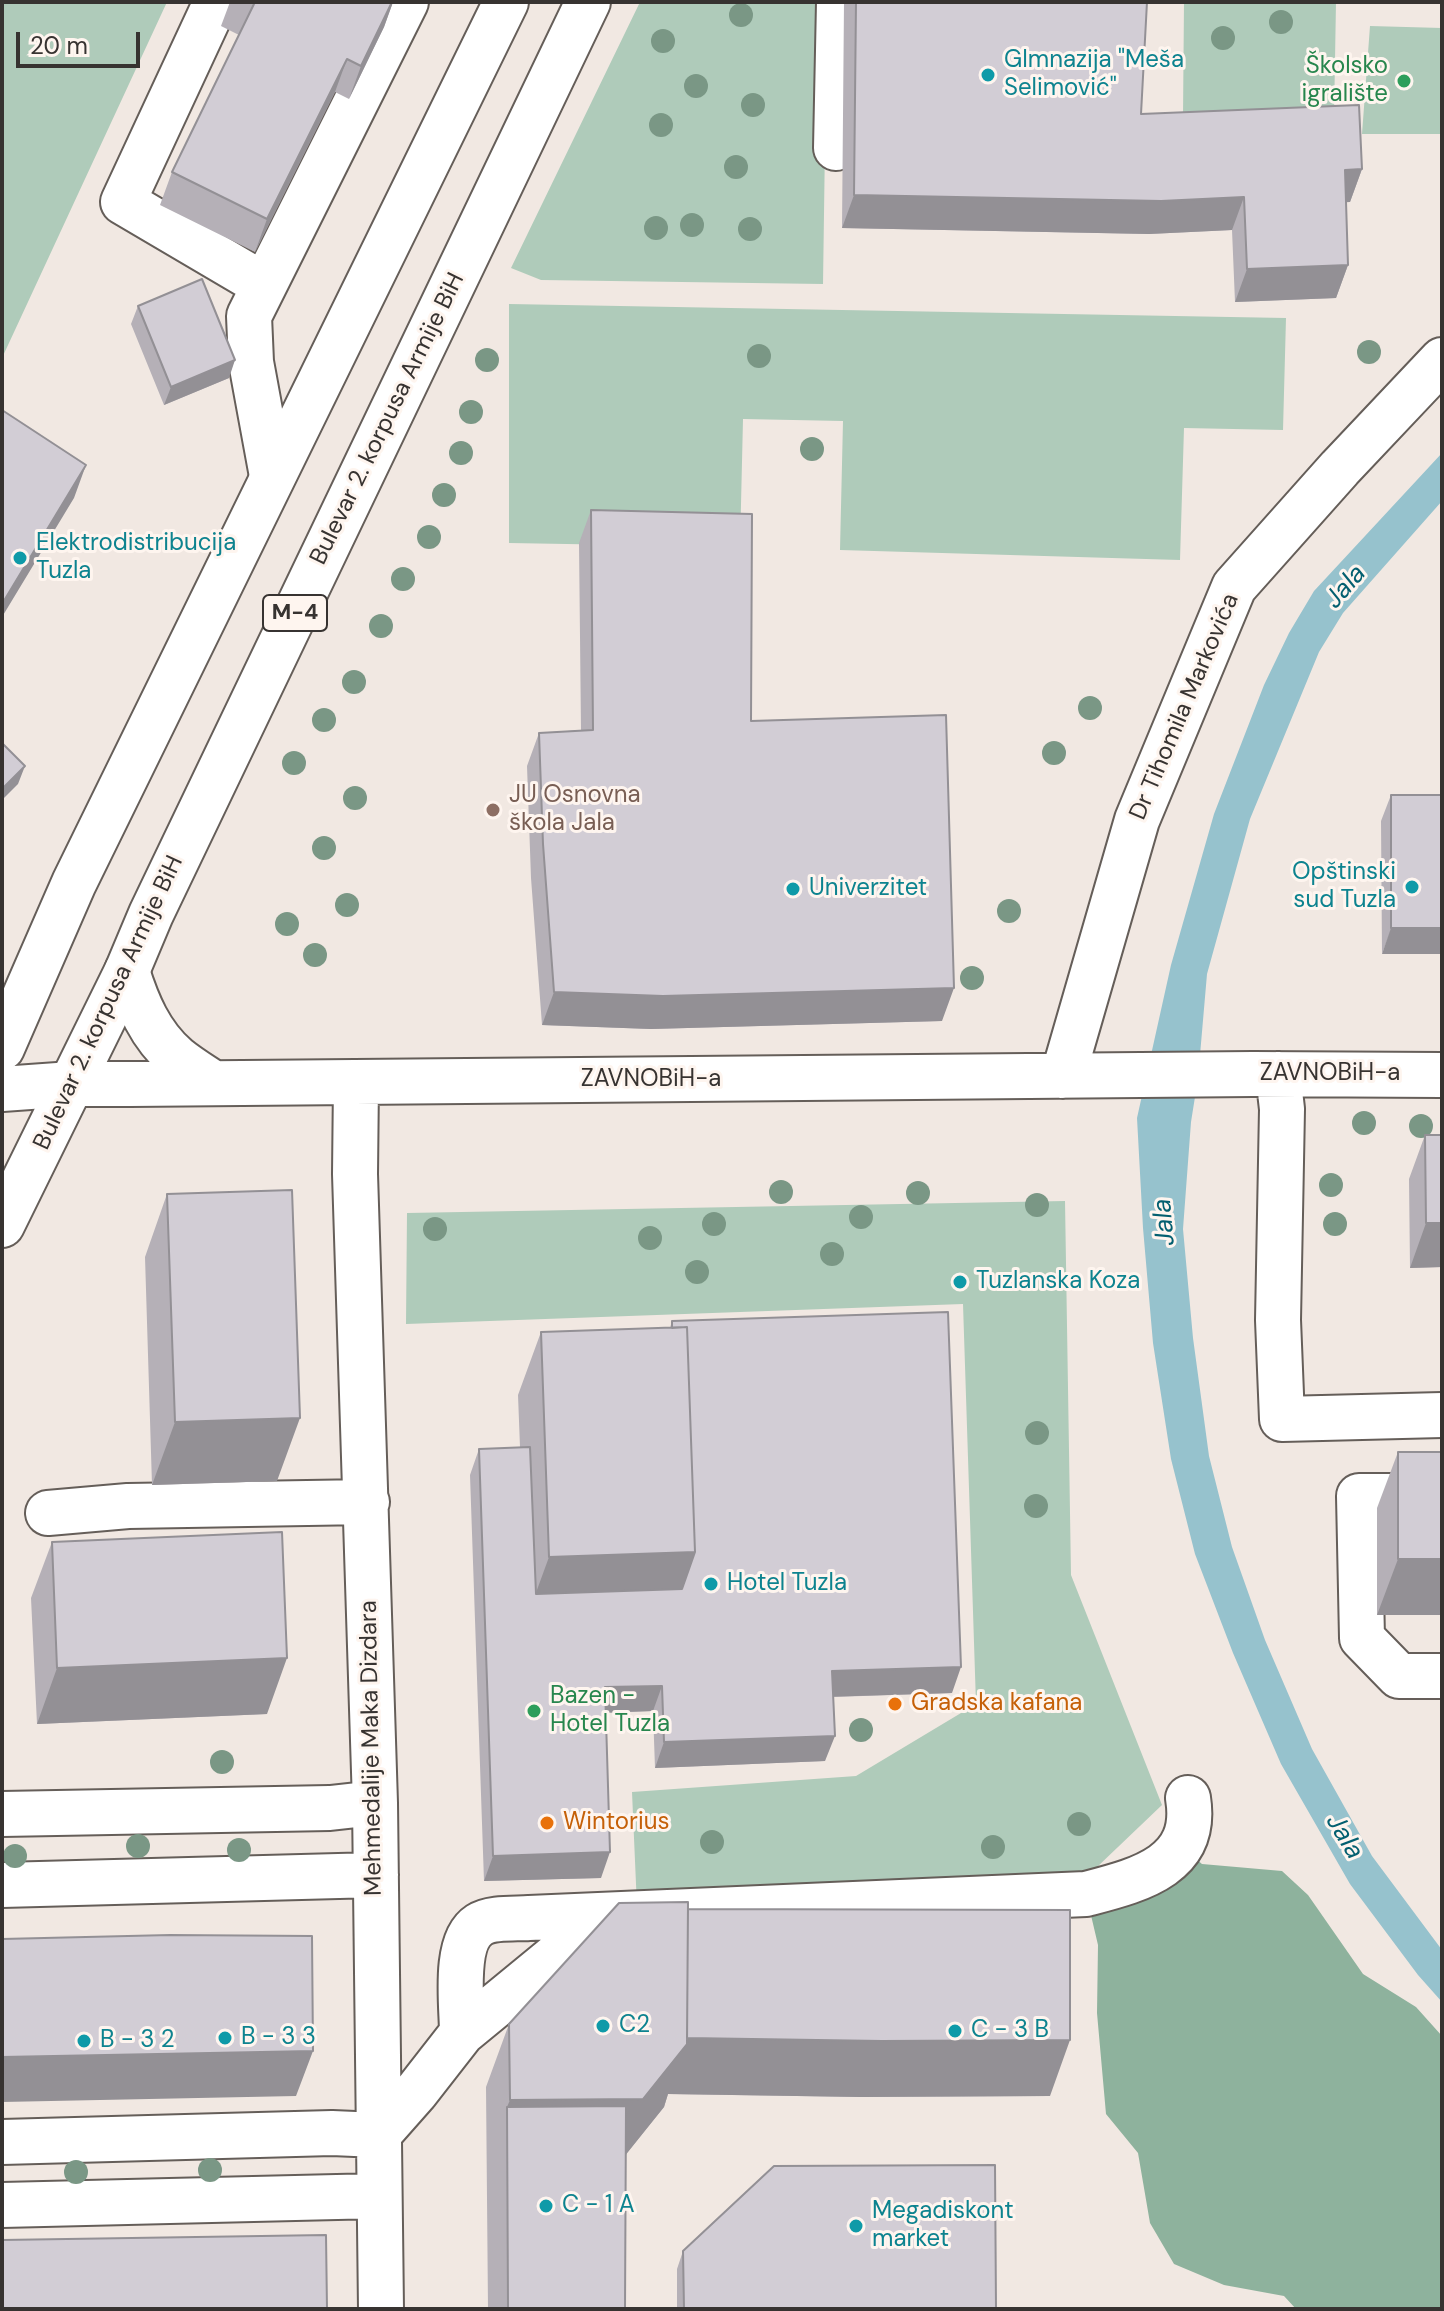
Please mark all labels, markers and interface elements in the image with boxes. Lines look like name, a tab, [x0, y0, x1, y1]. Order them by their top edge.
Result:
scale bar	[20, 16, 144, 66]
text: 20 m	[30, 30, 88, 61]
place label: GImnazija "Meša Selimović"	[1004, 47, 1184, 103]
place label: Školsko igralište	[1302, 53, 1388, 109]
marker: GImnazija "Meša Selimović"	[979, 66, 997, 84]
marker: Školsko igralište	[1395, 72, 1413, 90]
street label: Bulevar 2. korpusa Armije BiH	[305, 268, 471, 570]
place label: Elektrodistribucija Tuzla	[36, 530, 236, 586]
marker: Elektrodistribucija Tuzla	[11, 549, 29, 567]
water label: Jala	[1319, 559, 1373, 615]
street label: Dr Tihomila Markovića	[1124, 589, 1246, 825]
road number: M-4	[263, 595, 327, 631]
place label: JU Osnovna škola Jala	[509, 782, 641, 838]
marker: JU Osnovna škola Jala	[484, 801, 502, 819]
street label: Bulevar 2. korpusa Armije BiH	[28, 851, 190, 1155]
place label: Opštinski sud Tuzla	[1292, 859, 1396, 915]
place label: Univerzitet	[809, 875, 927, 903]
marker: Opštinski sud Tuzla	[1403, 878, 1421, 896]
marker: Univerzitet	[784, 880, 802, 898]
street label: ZAVNOBiH-a	[1260, 1060, 1400, 1088]
street label: ZAVNOBiH-a	[581, 1066, 721, 1094]
water label: Jala	[1147, 1197, 1183, 1247]
place label: Tuzlanska Koza	[976, 1268, 1140, 1296]
marker: Tuzlanska Koza	[951, 1273, 969, 1291]
place label: Hotel Tuzla	[727, 1570, 847, 1598]
marker: Hotel Tuzla	[702, 1575, 720, 1593]
street label: Mehmedalije Maka Dizdara	[355, 1600, 389, 1896]
place label: Bazen - Hotel Tuzla	[550, 1683, 670, 1739]
place label: Gradska kafana	[911, 1690, 1082, 1718]
marker: Gradska kafana	[886, 1695, 904, 1713]
marker: Bazen - Hotel Tuzla	[525, 1702, 543, 1720]
place label: Wintorius	[563, 1809, 670, 1837]
water label: Jala	[1318, 1809, 1370, 1865]
marker: Wintorius	[538, 1814, 556, 1832]
place label: C2	[619, 2012, 650, 2040]
marker: C2	[594, 2017, 612, 2035]
place label: C - 3 B	[971, 2017, 1049, 2045]
marker: C - 3 B	[946, 2022, 964, 2040]
place label: B - 3 3	[241, 2024, 316, 2052]
place label: B - 3 2	[100, 2027, 175, 2055]
marker: B - 3 3	[216, 2029, 234, 2047]
marker: B - 3 2	[75, 2032, 93, 2050]
place label: C - 1 A	[562, 2192, 635, 2220]
marker: C - 1 A	[537, 2197, 555, 2215]
place label: Megadiskont market	[872, 2198, 1014, 2254]
marker: Megadiskont market	[847, 2217, 865, 2235]

